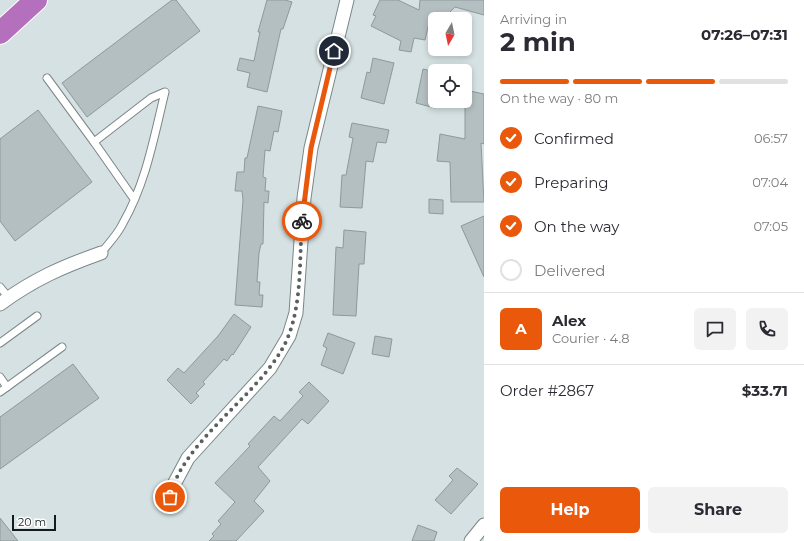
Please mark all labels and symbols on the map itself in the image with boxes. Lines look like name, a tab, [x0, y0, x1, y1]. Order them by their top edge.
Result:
north arrow	[428, 12, 472, 56]
pin	[317, 34, 351, 68]
courier	[282, 201, 322, 241]
pin	[153, 480, 187, 514]
scale bar	[12, 513, 56, 532]

